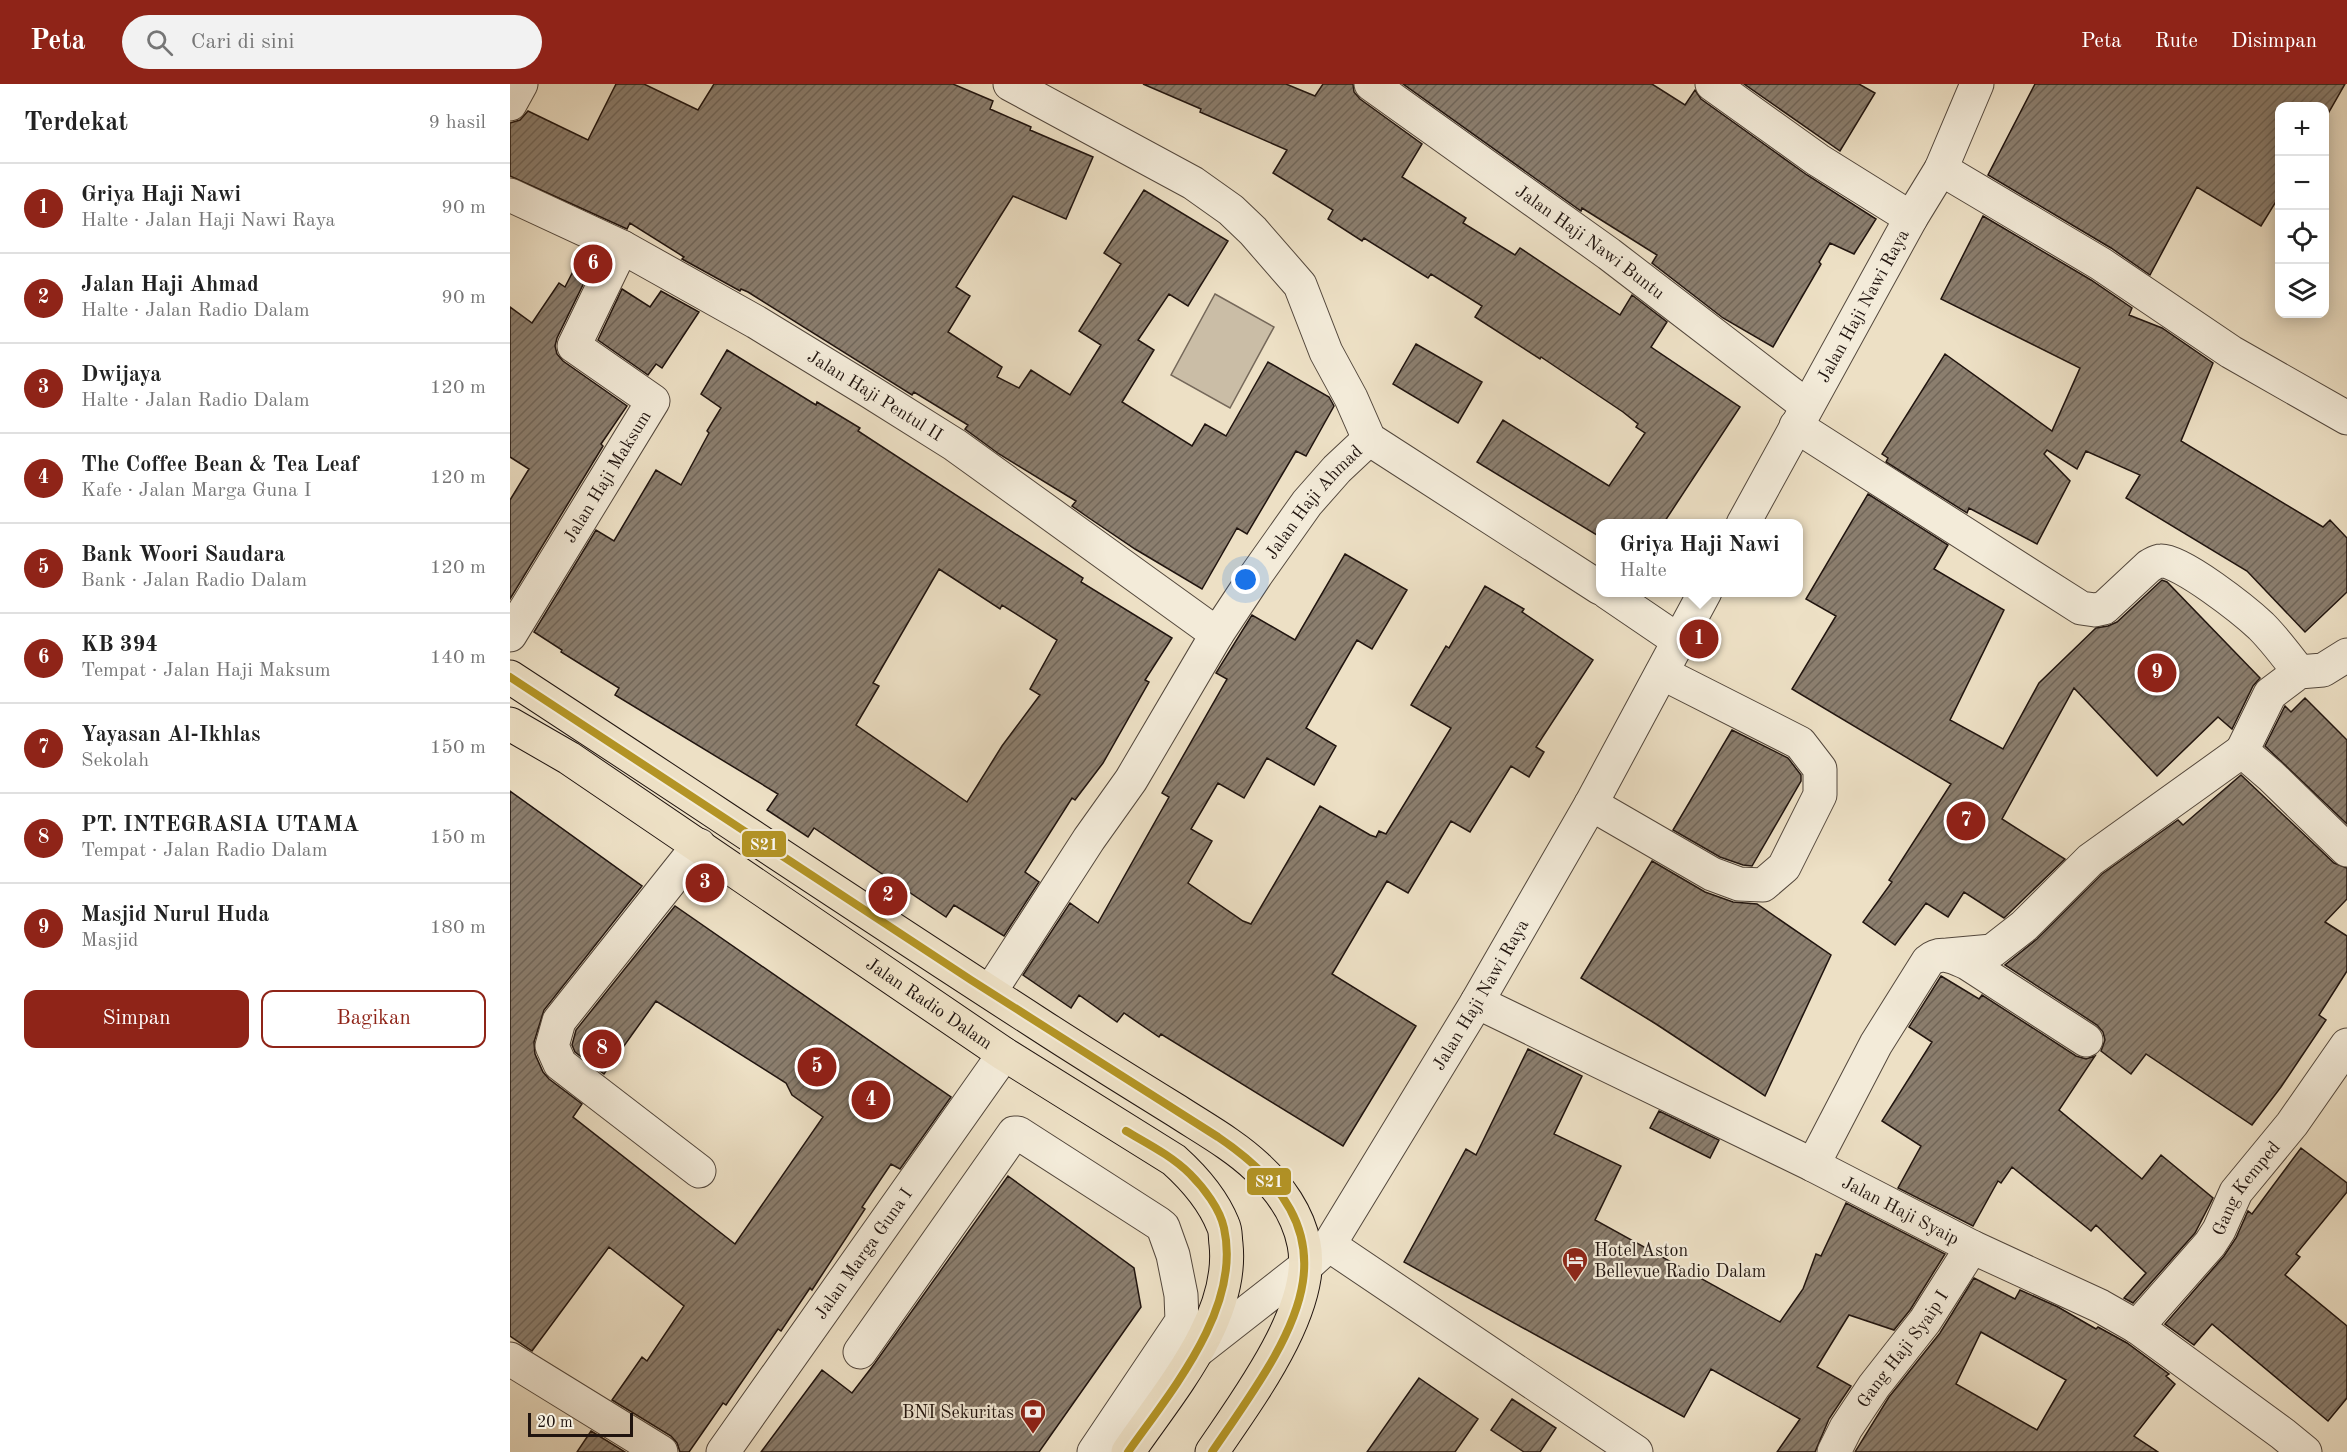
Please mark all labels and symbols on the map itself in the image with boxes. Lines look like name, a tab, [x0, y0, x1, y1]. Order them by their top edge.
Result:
street label: Jalan Haji Nawi Buntu	[1512, 182, 1668, 303]
street label: Jalan Haji Nawi Raya	[1815, 227, 1913, 386]
pin: 6	[574, 242, 613, 286]
street label: Jalan Haji Pentul II	[804, 348, 945, 445]
street label: Jalan Haji Maksum	[561, 408, 655, 546]
street label: Jalan Haji Ahmad	[1262, 442, 1366, 563]
your location	[1231, 565, 1260, 594]
pin: 1	[1680, 616, 1718, 662]
pin: 9	[2138, 650, 2176, 696]
pin: 7	[1946, 798, 1986, 844]
line badge: S21	[741, 830, 787, 858]
text: S21	[750, 838, 778, 854]
pin: 3	[686, 860, 724, 906]
pin: 2	[868, 874, 908, 918]
street label: Jalan Haji Nawi Raya	[1430, 917, 1533, 1074]
street label: Jalan Radio Dalam	[862, 955, 995, 1053]
pin: 8	[582, 1026, 622, 1072]
pin: 5	[798, 1044, 836, 1090]
pin: 4	[852, 1078, 890, 1122]
street label: Gang Kemped	[2210, 1138, 2284, 1239]
line badge: S21	[1246, 1167, 1292, 1196]
street label: Jalan Haji Syaip	[1839, 1173, 1962, 1249]
text: S21	[1255, 1175, 1283, 1191]
street label: Jalan Marga Guna I	[812, 1185, 916, 1323]
place label: Hotel Aston Bellevue Radio Dalam	[1594, 1242, 1766, 1281]
hotel icon: Hotel Aston Bellevue Radio Dalam	[1560, 1245, 1590, 1283]
street label: Gang Haji Syaip I	[1854, 1288, 1952, 1411]
bank icon: BNI Sekuritas	[1018, 1397, 1048, 1435]
place label: BNI Sekuritas	[902, 1404, 1014, 1422]
scale bar	[528, 1410, 633, 1438]

